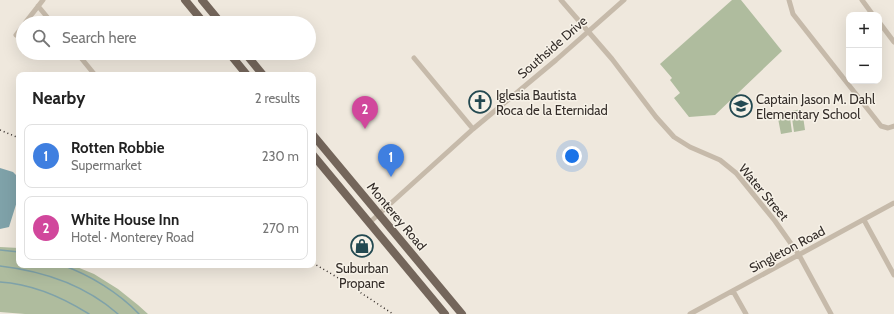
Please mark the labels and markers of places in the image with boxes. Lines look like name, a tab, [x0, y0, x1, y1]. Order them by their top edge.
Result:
place label: Iglesia Bautista Roca de la Eternidad	[496, 87, 608, 118]
church icon: Iglesia Bautista Roca de la Eternidad	[467, 89, 493, 115]
place label: Captain Jason M. Dahl Elementary School	[756, 91, 875, 122]
school or university icon: Captain Jason M. Dahl Elementary School	[728, 93, 754, 119]
pin: 2	[352, 96, 378, 129]
pin: 1	[378, 144, 404, 177]
shop icon: Suburban Propane	[349, 233, 375, 259]
place label: Suburban Propane	[335, 260, 389, 291]

